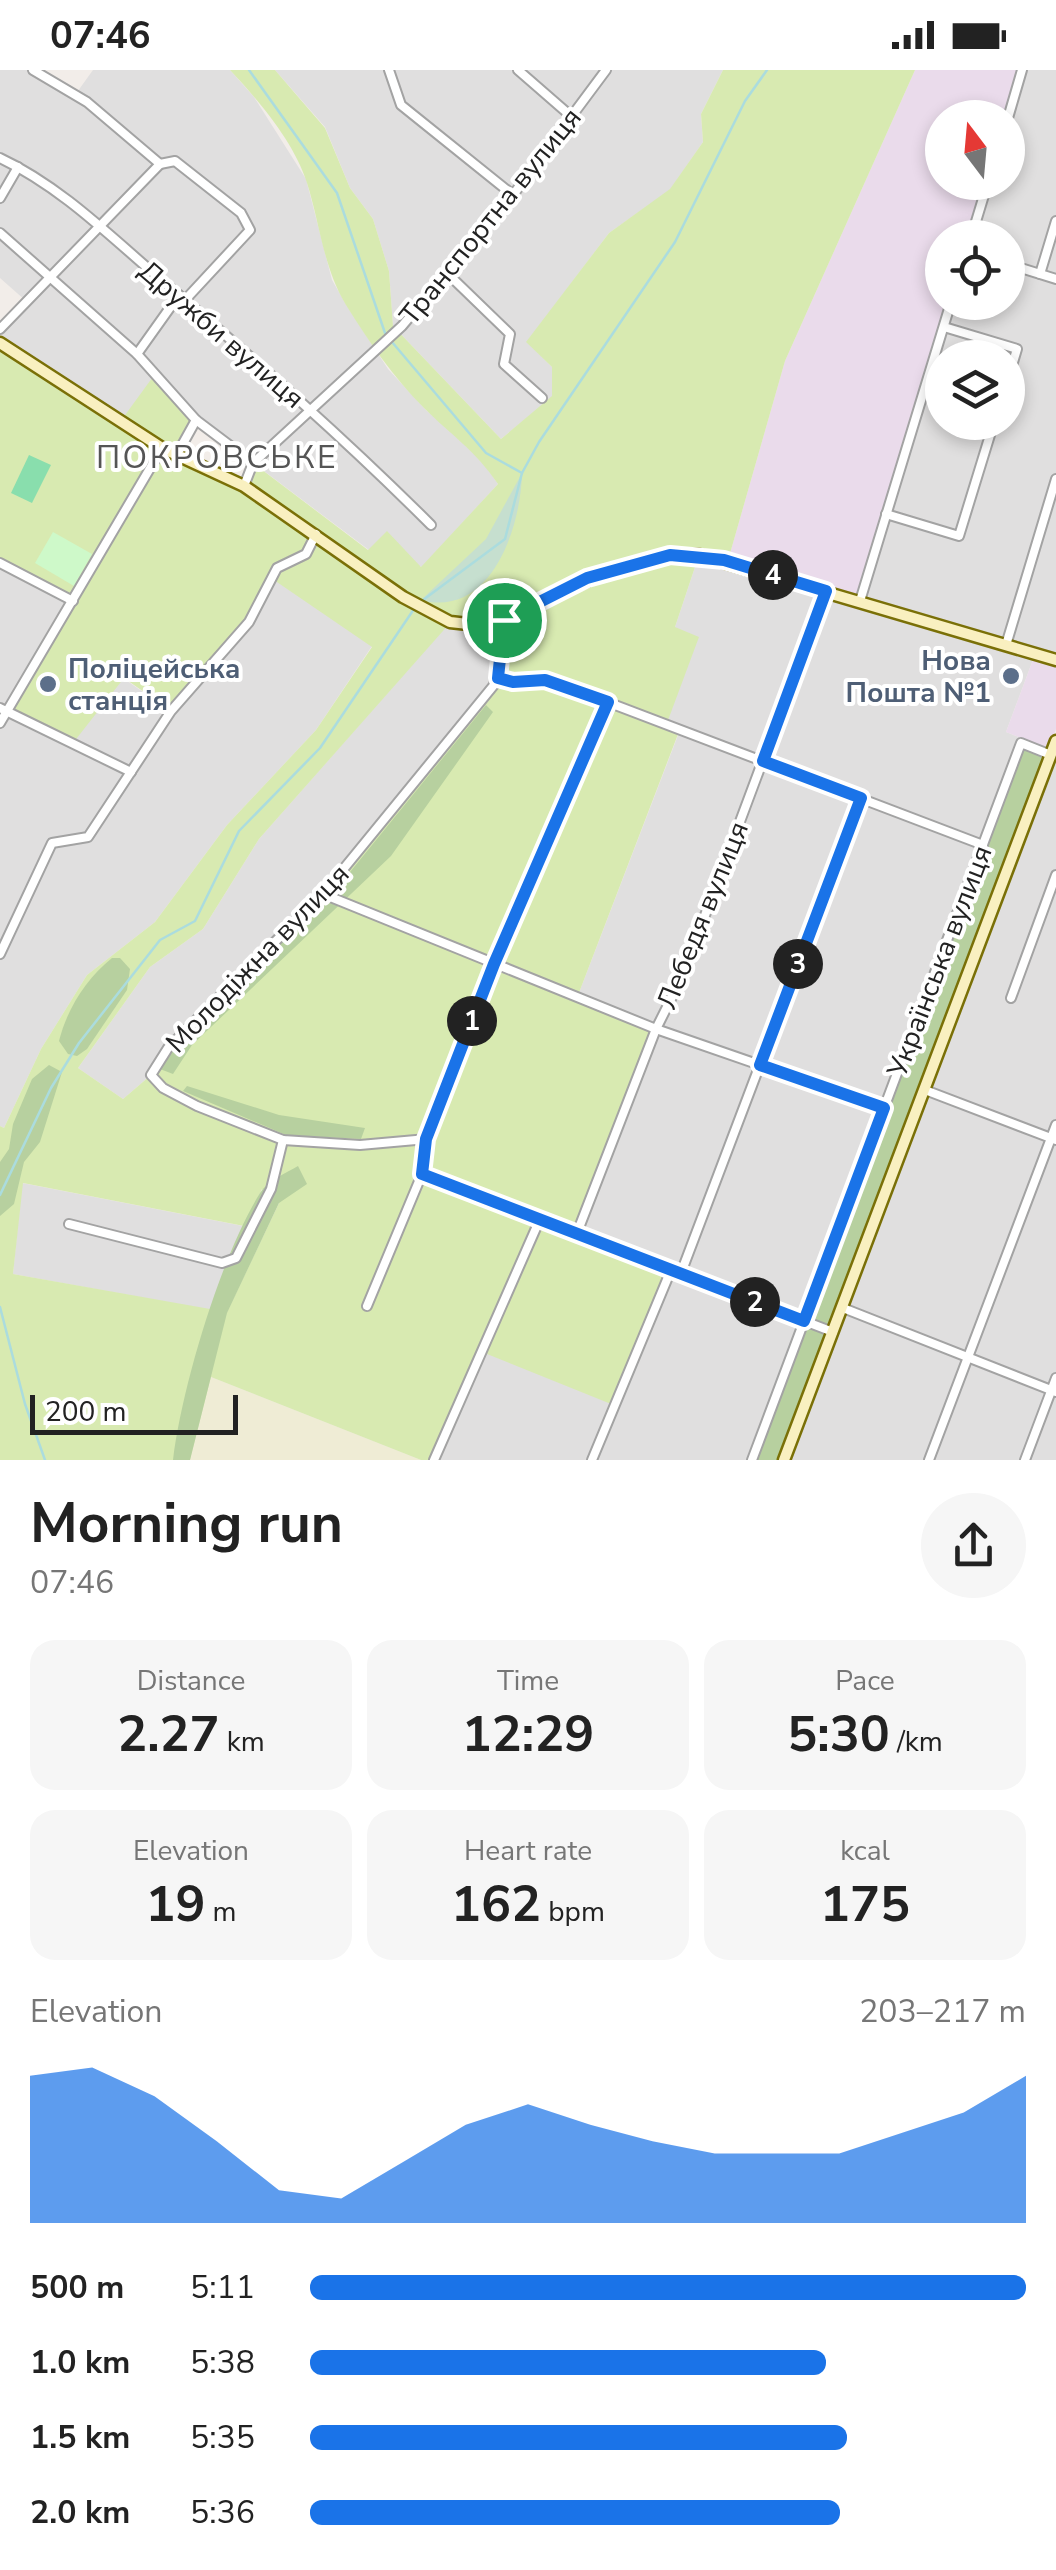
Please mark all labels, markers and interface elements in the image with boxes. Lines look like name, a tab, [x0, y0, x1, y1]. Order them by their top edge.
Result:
text: 07:46	[50, 10, 151, 61]
street label: Транспортна вулиця	[391, 100, 590, 333]
north arrow	[925, 100, 1025, 200]
map controls	[925, 100, 1025, 440]
button: locate	[925, 220, 1025, 320]
street label: Дружби вулиця	[131, 252, 312, 417]
button: layers	[925, 340, 1025, 440]
district label: ПОКРОВСЬКЕ	[96, 436, 338, 479]
pin: 4	[748, 550, 798, 600]
text: 4	[765, 556, 781, 594]
pin	[462, 578, 547, 663]
icon: arrive	[477, 593, 532, 648]
place label: Нова Пошта №1	[846, 642, 991, 712]
place label: Поліцейська станція	[68, 650, 240, 720]
marker: Нова Пошта №1	[1000, 665, 1022, 687]
marker: Поліцейська станція	[37, 673, 59, 695]
street label: Лебедя вулиця	[648, 816, 758, 1015]
street label: Українська вулиця	[878, 840, 1002, 1083]
street label: Молодіжна вулиця	[158, 856, 358, 1061]
pin: 3	[773, 939, 823, 989]
text: 3	[790, 945, 806, 983]
pin: 1	[447, 996, 497, 1046]
text: 1	[464, 1002, 480, 1040]
pin: 2	[730, 1277, 780, 1327]
text: 2	[747, 1283, 763, 1321]
scale bar	[30, 1390, 238, 1434]
text: 200 m	[45, 1393, 127, 1431]
text: Morning run	[30, 1486, 343, 1561]
button: share	[921, 1493, 1026, 1598]
text: 07:46	[30, 1561, 114, 1604]
text: Distance	[137, 1662, 245, 1700]
text: Time	[497, 1662, 559, 1700]
text: Pace	[835, 1662, 895, 1700]
text: 2.27	[117, 1700, 220, 1769]
text: 12:29	[462, 1700, 594, 1769]
text: 5:30	[787, 1700, 890, 1769]
text: km	[220, 1723, 265, 1761]
text: /km	[890, 1723, 943, 1761]
text: Elevation	[133, 1832, 249, 1870]
text: Heart rate	[464, 1832, 592, 1870]
text: kcal	[840, 1832, 890, 1870]
text: 19	[145, 1870, 205, 1939]
text: 162	[451, 1870, 541, 1939]
text: 175	[820, 1870, 910, 1939]
text: m	[205, 1893, 237, 1931]
text: bpm	[541, 1893, 605, 1931]
text: Elevation	[30, 1990, 163, 2033]
text: 203–217 m	[859, 1990, 1026, 2033]
text: 500 m	[30, 2266, 124, 2309]
text: 5:11	[190, 2266, 255, 2309]
text: 1.0 km	[30, 2341, 130, 2384]
text: 5:38	[190, 2341, 255, 2384]
text: 1.5 km	[30, 2416, 130, 2459]
text: 5:35	[190, 2416, 255, 2459]
text: 2.0 km	[30, 2491, 130, 2534]
text: 5:36	[190, 2491, 255, 2534]

